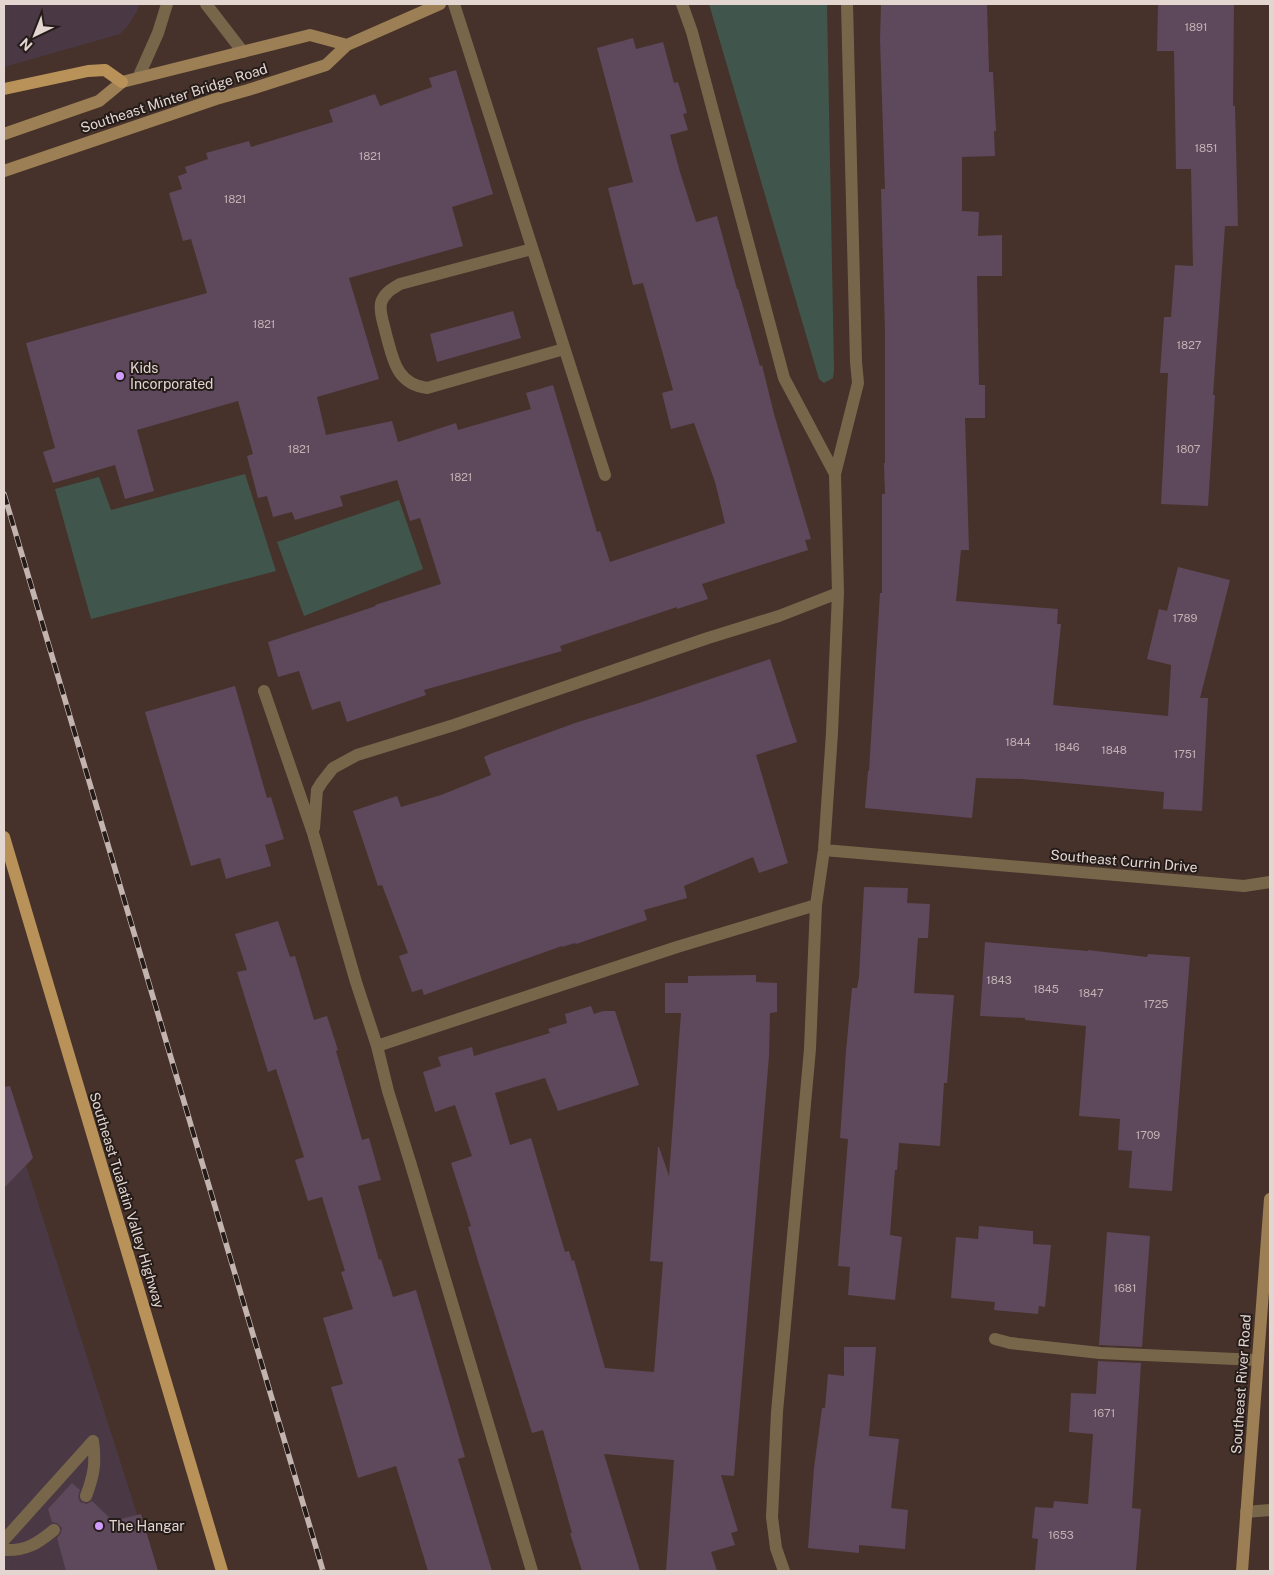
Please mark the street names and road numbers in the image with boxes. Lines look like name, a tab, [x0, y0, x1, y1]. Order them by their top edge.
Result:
street label: Southeast Minter Bridge Road	[79, 60, 269, 136]
street label: Southeast Currin Drive	[1050, 847, 1198, 875]
street label: Southeast Tualatin Valley Highway	[86, 1090, 168, 1310]
street label: Southeast River Road	[1228, 1314, 1254, 1454]

